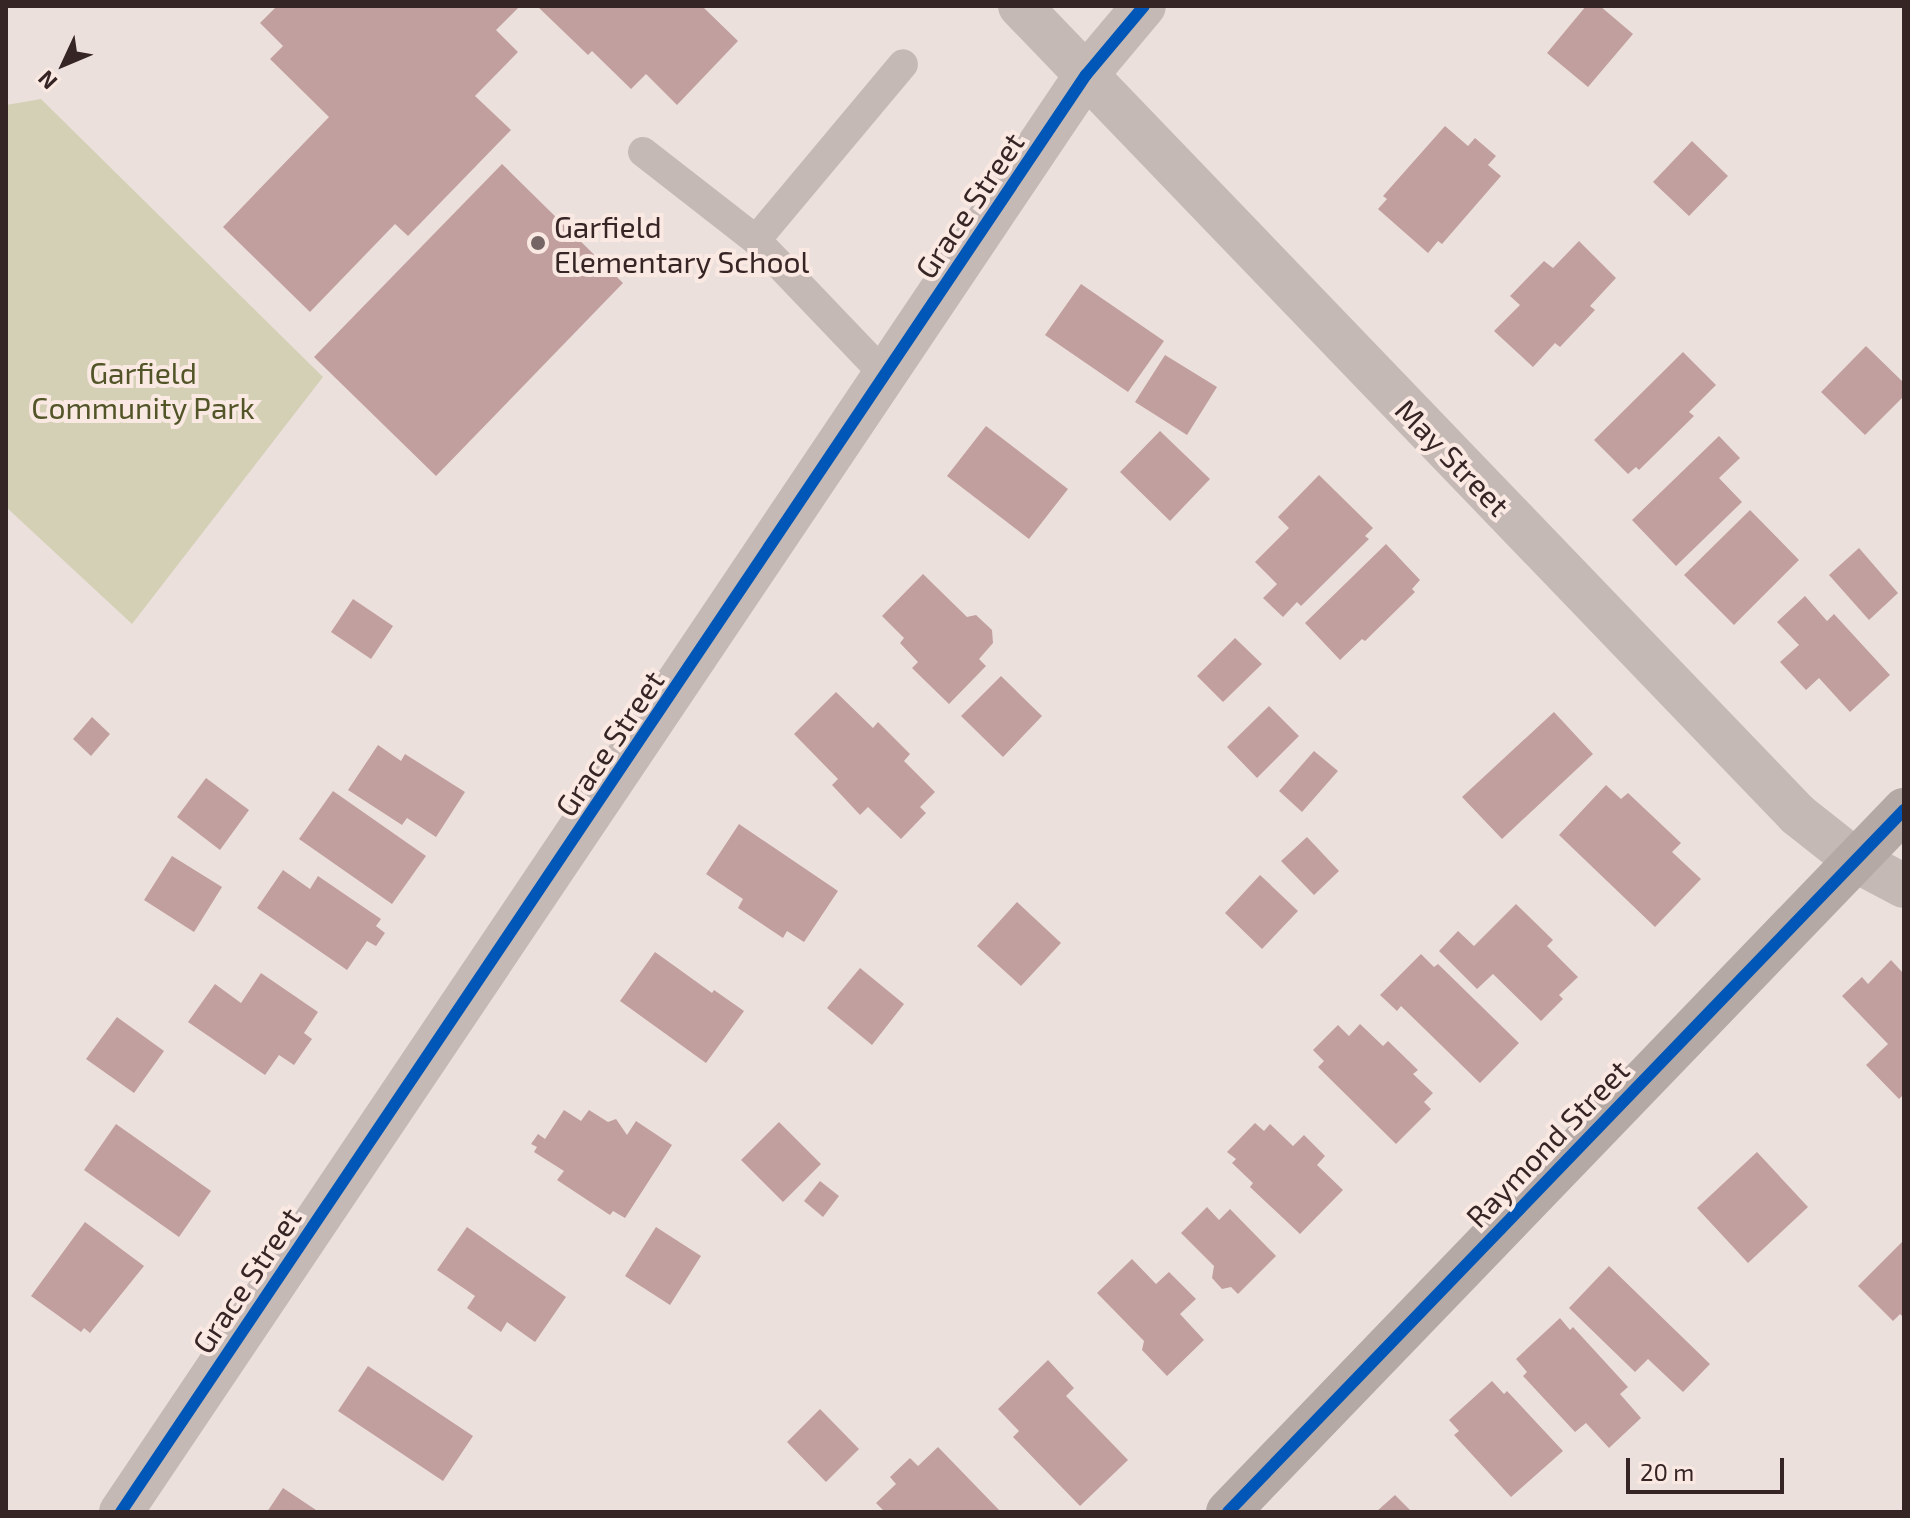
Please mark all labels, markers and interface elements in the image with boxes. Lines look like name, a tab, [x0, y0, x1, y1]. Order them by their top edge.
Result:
north arrow	[24, 24, 104, 104]
text: N	[32, 66, 62, 95]
street label: Grace Street	[907, 125, 1031, 285]
place label: Garfield Elementary School	[554, 208, 810, 278]
marker: Garfield Elementary School	[529, 234, 547, 252]
park label: Garfield Community Park	[31, 354, 255, 424]
street label: May Street	[1388, 391, 1518, 523]
street label: Grace Street	[547, 663, 671, 823]
street label: Raymond Street	[1458, 1052, 1636, 1234]
street label: Grace Street	[184, 1200, 308, 1360]
scale bar	[1630, 1442, 1788, 1492]
text: 20 m	[1640, 1457, 1694, 1486]

